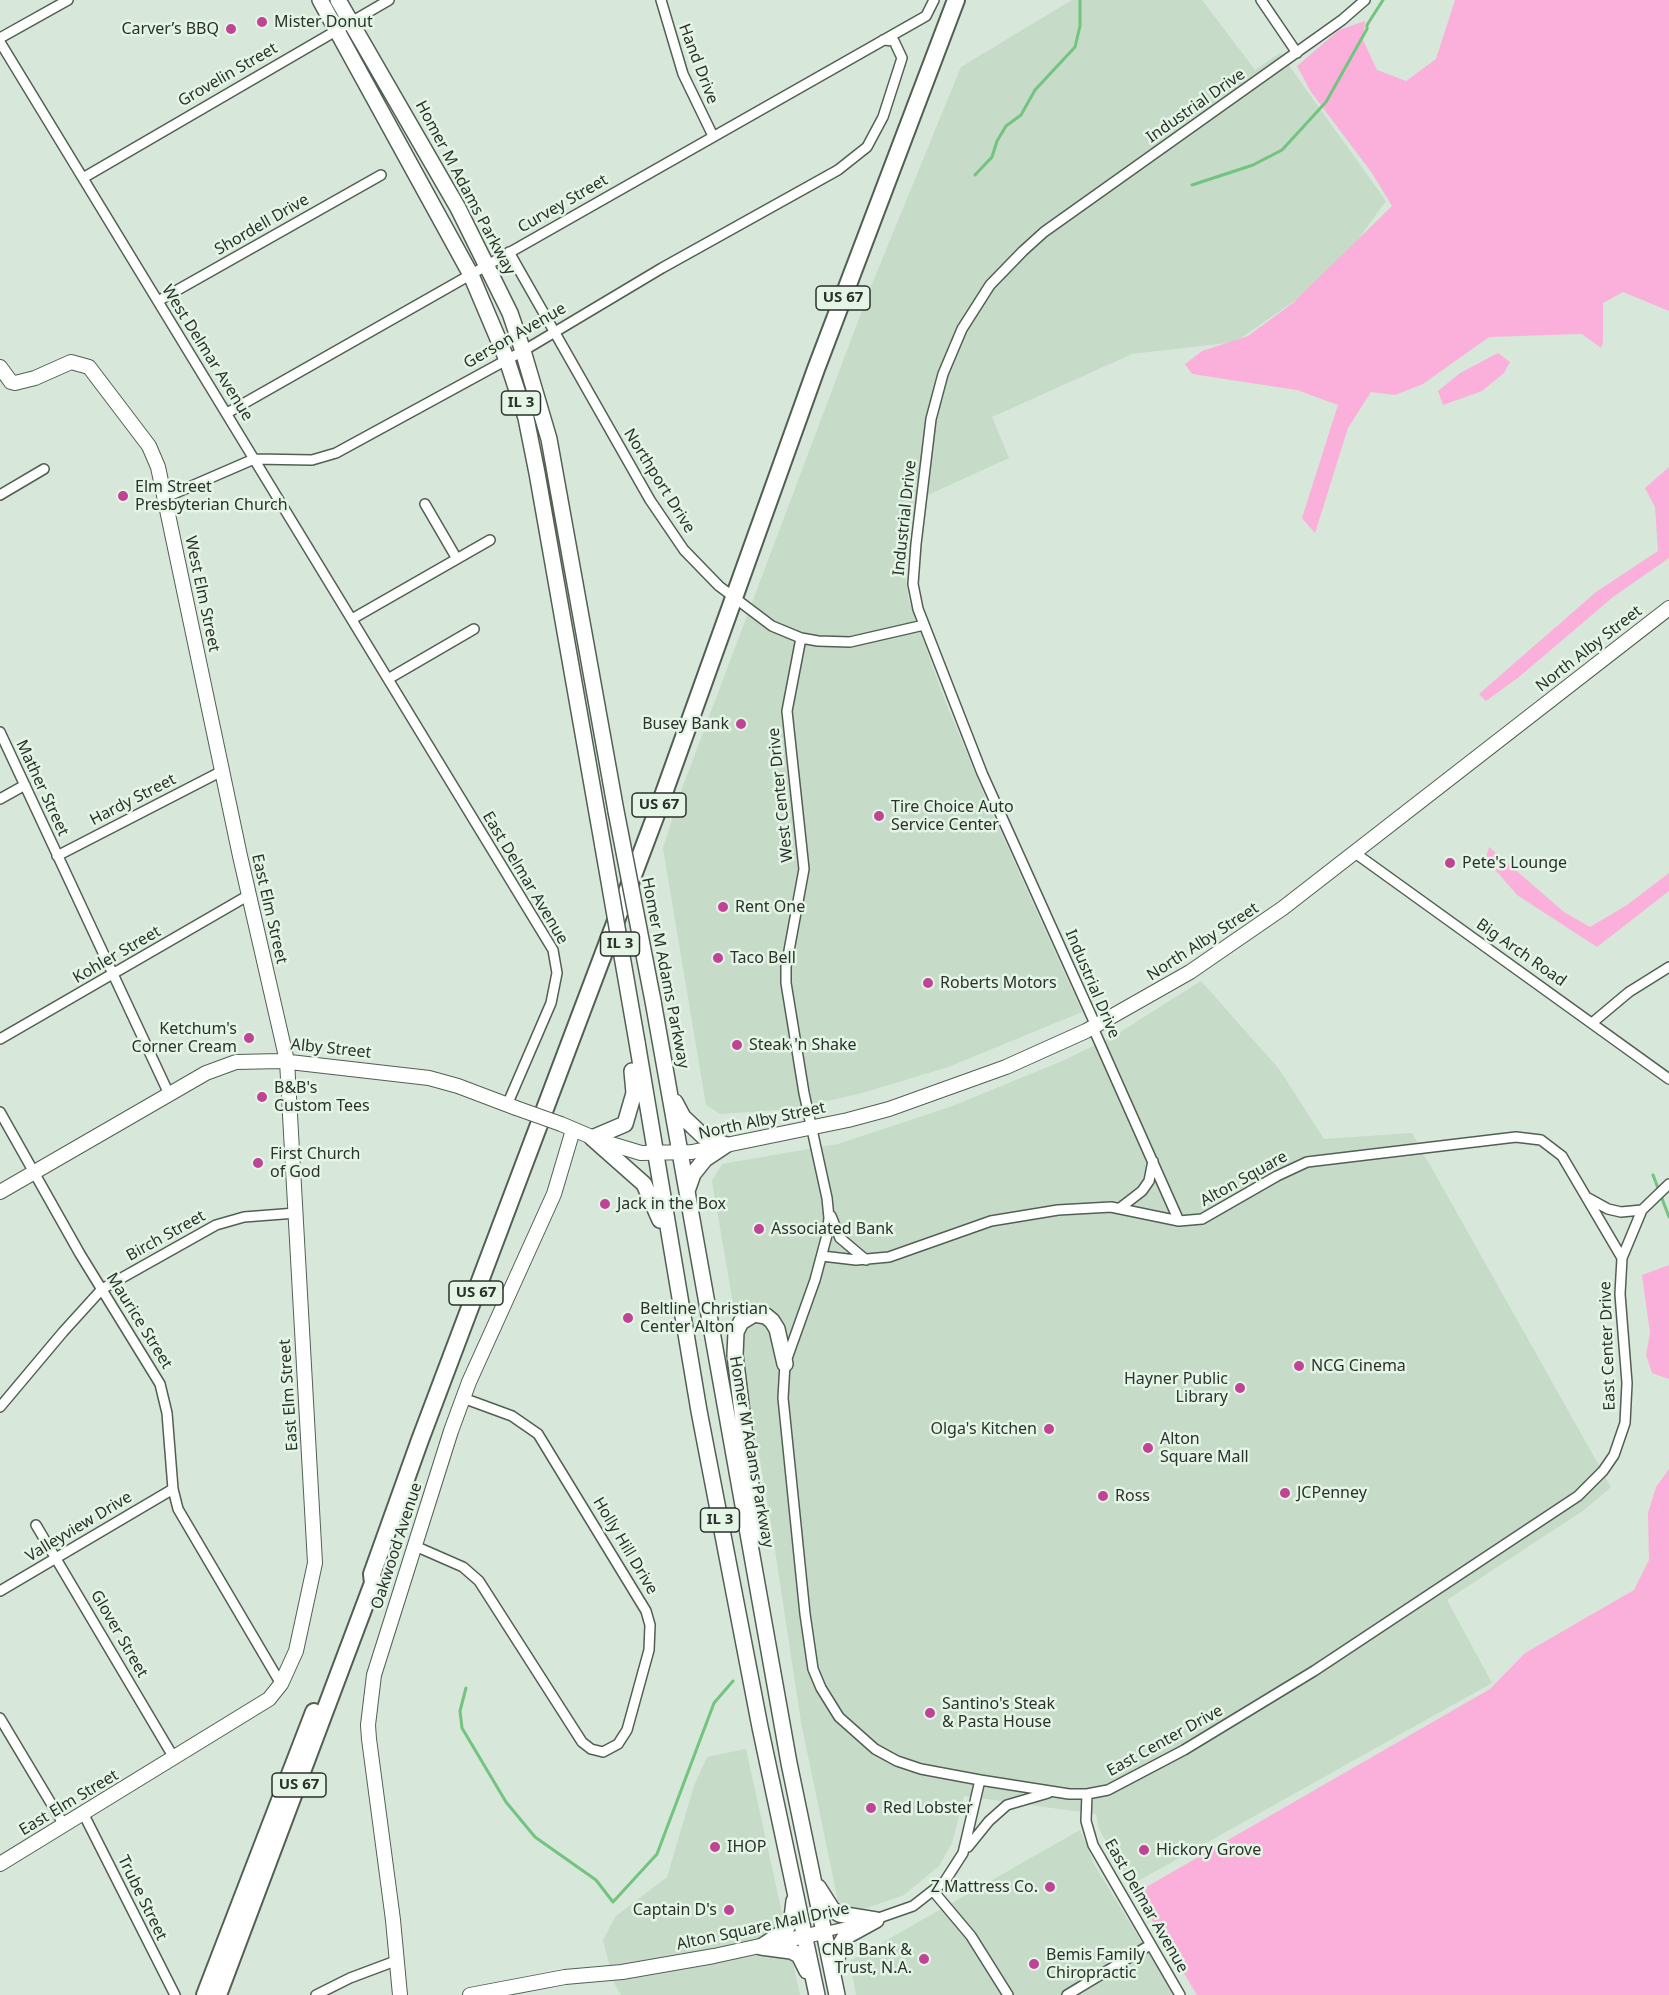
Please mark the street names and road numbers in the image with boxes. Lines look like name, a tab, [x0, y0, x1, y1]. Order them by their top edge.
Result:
street label: Hand Drive	[674, 21, 722, 107]
street label: Grovelin Street	[175, 39, 281, 111]
street label: Industrial Drive	[1143, 65, 1249, 147]
street label: Homer M Adams Parkway	[411, 98, 519, 278]
street label: Curvey Street	[515, 171, 611, 237]
street label: Shordell Drive	[212, 190, 312, 260]
street label: West Delmar Avenue	[157, 281, 257, 425]
road number: US 67	[816, 286, 870, 310]
street label: Gerson Avenue	[460, 299, 570, 373]
road number: IL 3	[502, 391, 540, 415]
street label: Northport Drive	[619, 425, 699, 537]
street label: Industrial Drive	[889, 459, 921, 577]
street label: West Elm Street	[180, 534, 224, 654]
street label: North Alby Street	[1532, 602, 1646, 696]
street label: West Center Drive	[764, 727, 798, 863]
street label: Mather Street	[11, 737, 73, 839]
street label: Hardy Street	[87, 770, 179, 830]
road number: US 67	[632, 793, 686, 817]
street label: East Delmar Avenue	[478, 808, 572, 948]
street label: East Elm Street	[247, 852, 291, 966]
street label: Homer M Adams Parkway	[637, 876, 693, 1070]
street label: North Alby Street	[1144, 899, 1262, 985]
street label: Big Arch Road	[1472, 915, 1570, 991]
street label: Kohler Street	[70, 922, 164, 988]
street label: Industrial Drive	[1060, 927, 1124, 1041]
road number: IL 3	[600, 932, 640, 956]
street label: Alby Street	[290, 1035, 372, 1063]
street label: North Alby Street	[697, 1098, 827, 1144]
street label: Alton Square	[1197, 1147, 1291, 1211]
street label: Birch Street	[123, 1206, 209, 1266]
street label: Maurice Street	[102, 1269, 176, 1373]
road number: US 67	[449, 1281, 503, 1305]
street label: East Center Drive	[1596, 1281, 1620, 1411]
street label: East Elm Street	[276, 1338, 302, 1452]
street label: Homer M Adams Parkway	[725, 1355, 777, 1549]
street label: Oakwood Avenue	[367, 1480, 427, 1612]
street label: Valleyview Drive	[22, 1488, 136, 1566]
street label: Holly Hill Drive	[588, 1494, 662, 1598]
road number: IL 3	[700, 1508, 740, 1532]
street label: Glover Street	[86, 1587, 152, 1681]
street label: East Center Drive	[1104, 1701, 1226, 1781]
street label: East Elm Street	[16, 1766, 122, 1840]
road number: US 67	[272, 1773, 326, 1797]
street label: East Delmar Avenue	[1100, 1836, 1192, 1976]
street label: Trube Street	[113, 1852, 171, 1944]
street label: Alton Square Mall Drive	[675, 1899, 851, 1955]

